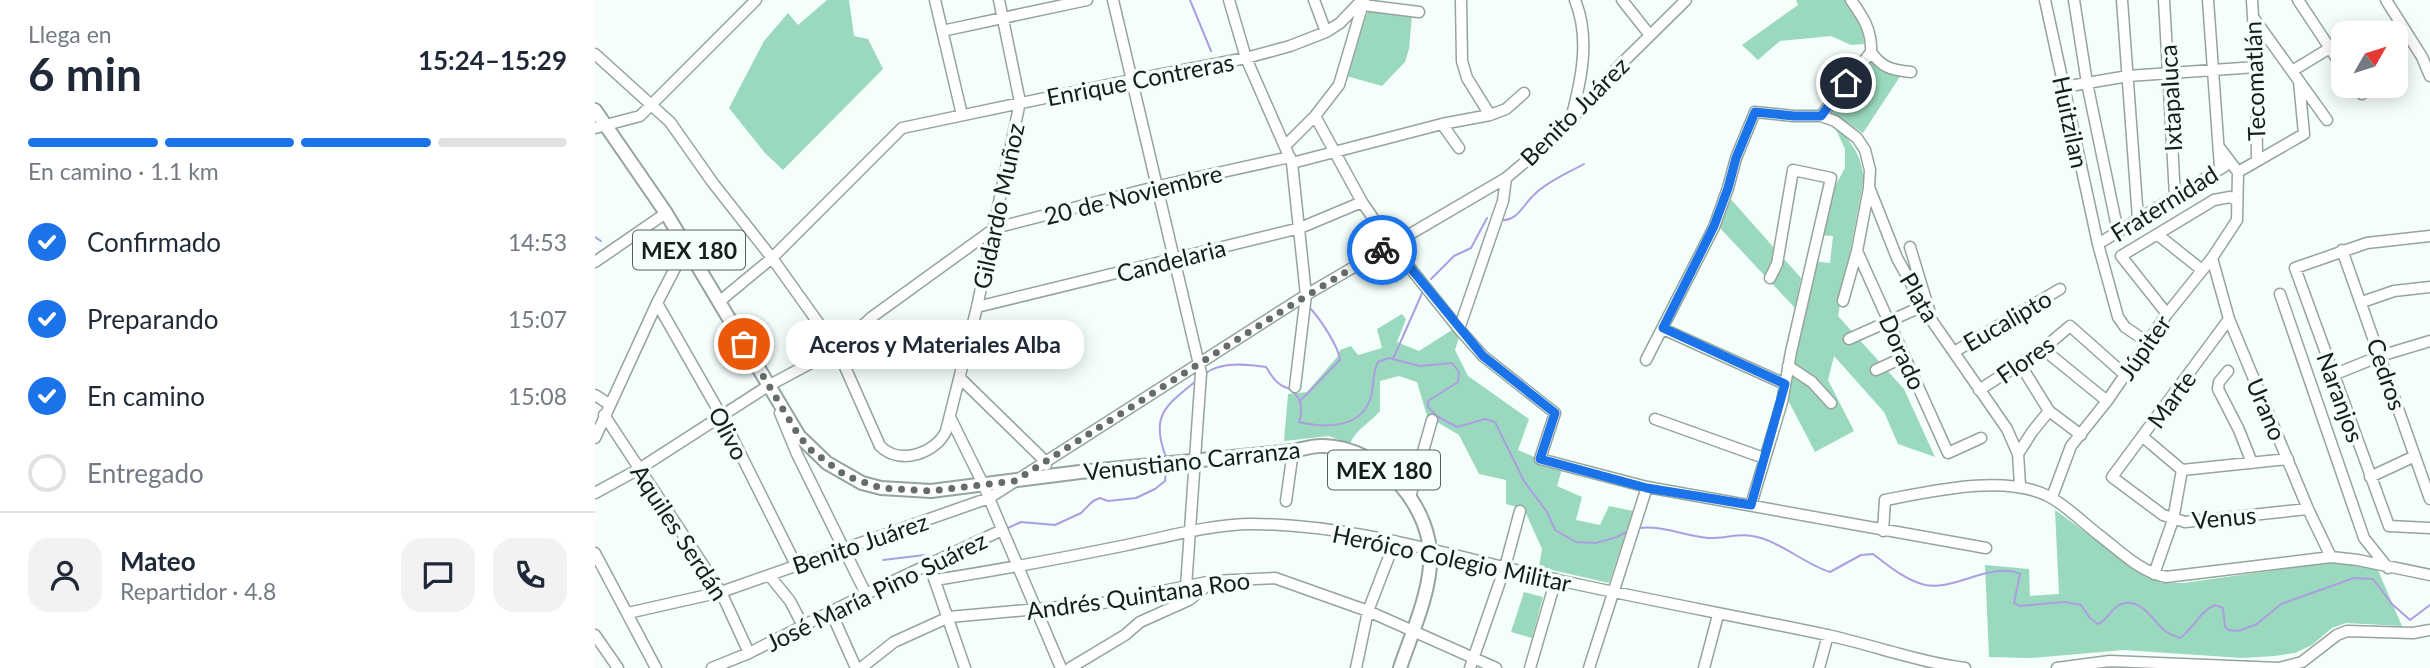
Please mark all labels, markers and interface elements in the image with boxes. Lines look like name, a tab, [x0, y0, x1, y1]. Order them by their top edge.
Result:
text: Llega en	[28, 20, 112, 48]
street label: Tecomatlán	[2237, 21, 2271, 141]
north arrow	[2331, 21, 2408, 98]
map controls	[2331, 21, 2408, 98]
text: 15:24–15:29	[418, 44, 567, 76]
street label: Ixtapaluca	[2153, 44, 2187, 152]
text: 6 min	[28, 46, 142, 101]
street label: Enrique Contreras	[1044, 47, 1236, 111]
street label: Benito Juárez	[1514, 51, 1634, 171]
pin	[1816, 53, 1876, 113]
icon: home	[1827, 64, 1865, 102]
street label: Huitzilan	[2047, 73, 2095, 171]
street label: Gildardo Muñoz	[966, 120, 1030, 292]
text: En camino · 1.1 km	[28, 157, 219, 185]
street label: 20 de Noviembre	[1041, 158, 1225, 230]
street label: Fraternidad	[2105, 159, 2223, 247]
courier	[1347, 215, 1417, 285]
icon: check	[28, 223, 66, 261]
text: Confirmado	[87, 226, 221, 258]
text: 14:53	[508, 228, 567, 256]
road number: MEX 180	[633, 230, 745, 270]
icon: bike	[1363, 231, 1401, 269]
street label: Candelaria	[1113, 232, 1229, 288]
street label: Plata	[1894, 267, 1946, 327]
street label: Eucalipto	[1958, 283, 2056, 357]
icon: check	[28, 300, 66, 338]
text: Preparando	[87, 303, 219, 335]
text: 15:07	[508, 305, 567, 333]
street label: Júpiter	[2111, 309, 2177, 385]
street label: Dorado	[1874, 310, 1932, 394]
pin	[714, 314, 774, 374]
callout: Aceros y Materiales Alba	[786, 320, 1083, 368]
icon: bag	[725, 325, 763, 363]
street label: Flores	[1990, 329, 2060, 389]
text: Aceros y Materiales Alba	[809, 330, 1061, 358]
street label: Cedros	[2361, 334, 2413, 414]
street label: Naranjos	[2311, 348, 2371, 446]
street label: Marte	[2141, 365, 2201, 433]
street label: Urano	[2241, 374, 2293, 444]
icon: check	[28, 377, 66, 415]
text: En camino	[87, 380, 205, 412]
text: 15:08	[508, 382, 567, 410]
street label: Olivo	[703, 401, 755, 465]
street label: Venustiano Carranza	[1082, 434, 1302, 486]
road number: MEX 180	[1328, 450, 1440, 490]
text: Entregado	[87, 457, 204, 489]
street label: Aquiles Serdán	[625, 459, 735, 605]
street label: Venus	[2191, 500, 2257, 534]
street label: Benito Juárez	[788, 506, 932, 580]
street label: Heróico Colegio Militar	[1330, 519, 1574, 598]
street label: José María Pino Suárez	[761, 525, 991, 657]
button: person	[28, 538, 102, 612]
button: chat	[401, 538, 475, 612]
button: phone	[493, 538, 567, 612]
text: Mateo	[120, 545, 196, 577]
street label: Andrés Quintana Roo	[1024, 565, 1252, 625]
text: Repartidor · 4.8	[120, 577, 276, 605]

